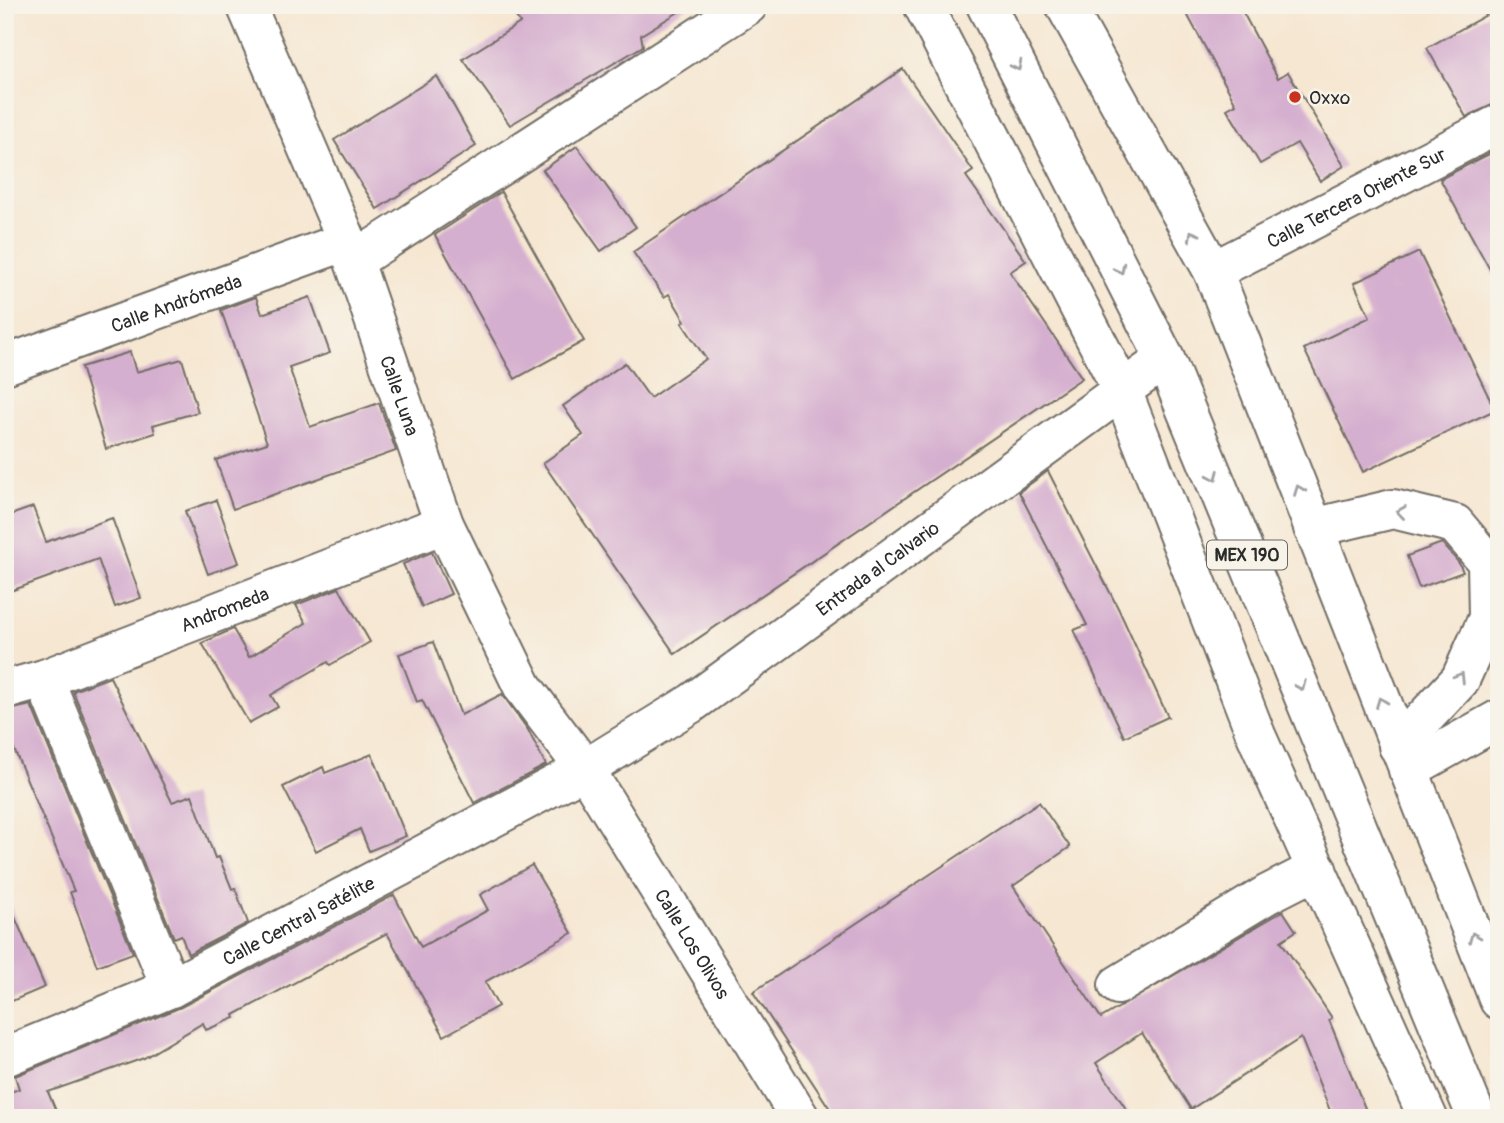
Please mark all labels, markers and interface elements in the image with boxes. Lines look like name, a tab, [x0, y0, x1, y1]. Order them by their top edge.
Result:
one-way arrow	[1008, 59, 1022, 71]
place label: Oxxo	[1309, 86, 1350, 110]
marker: Oxxo	[1287, 89, 1303, 105]
street label: Calle Tercera Oriente Sur	[1263, 142, 1450, 254]
one-way arrow	[1188, 230, 1201, 242]
one-way arrow	[1111, 262, 1125, 274]
street label: Calle Andrómeda	[108, 269, 245, 339]
street label: Calle Luna	[374, 353, 424, 439]
one-way arrow	[1206, 469, 1220, 481]
one-way arrow	[1293, 485, 1307, 497]
one-way arrow	[1395, 505, 1407, 520]
street label: Entrada al Calvario	[812, 516, 944, 622]
road number: MEX 190	[1207, 540, 1287, 570]
street label: Andromeda	[177, 582, 273, 638]
one-way arrow	[1451, 672, 1464, 685]
one-way arrow	[1293, 679, 1307, 691]
one-way arrow	[1376, 697, 1390, 709]
street label: Calle Central Satélite	[219, 871, 380, 971]
street label: Calle Los Olivos	[649, 885, 735, 1004]
one-way arrow	[1468, 931, 1482, 943]

